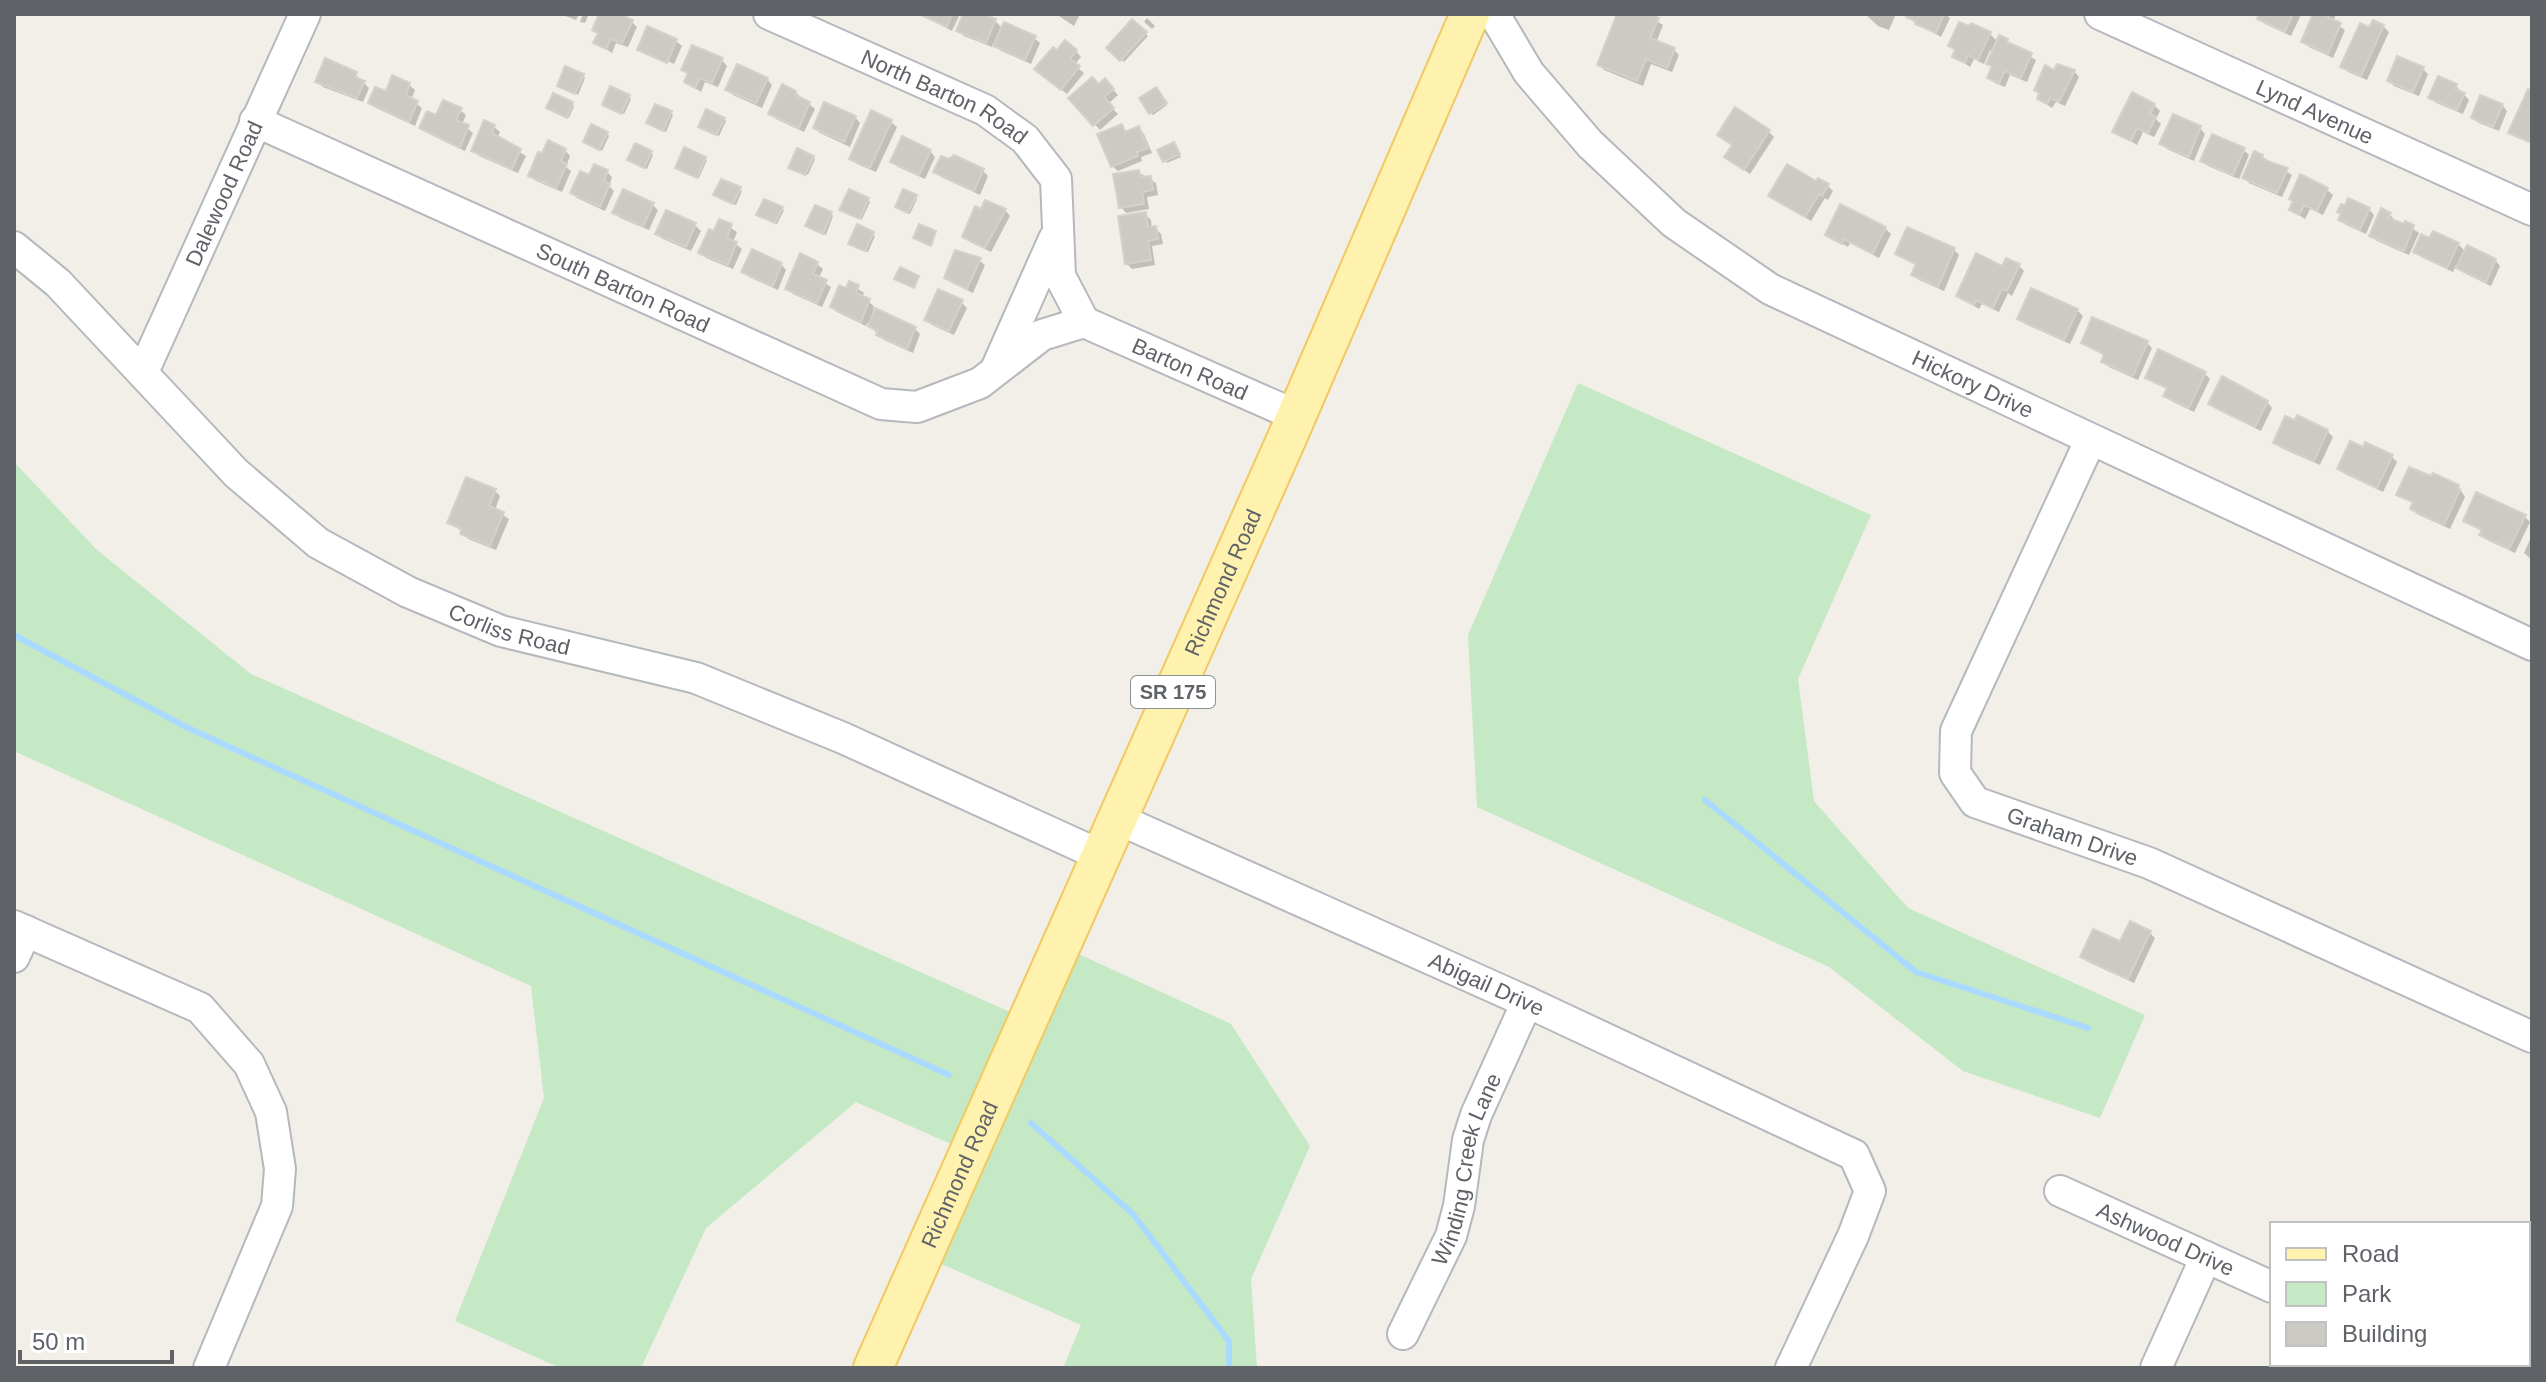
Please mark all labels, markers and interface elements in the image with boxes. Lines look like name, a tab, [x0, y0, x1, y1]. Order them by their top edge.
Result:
street label: North Barton Road	[857, 44, 1032, 149]
street label: Lynd Avenue	[2252, 74, 2378, 149]
street label: Dalewood Road	[180, 117, 267, 270]
street label: South Barton Road	[533, 237, 714, 337]
street label: Barton Road	[1129, 332, 1252, 405]
street label: Hickory Drive	[1908, 345, 2037, 423]
street label: Richmond Road	[1179, 505, 1266, 659]
street label: Corliss Road	[445, 598, 573, 660]
road number: SR 175	[1131, 676, 1215, 708]
street label: Graham Drive	[2004, 802, 2141, 871]
street label: Abigail Drive	[1425, 947, 1548, 1021]
street label: Winding Creek Lane	[1426, 1069, 1506, 1269]
street label: Richmond Road	[916, 1097, 1003, 1252]
street label: Ashwood Drive	[2093, 1197, 2238, 1281]
legend	[2270, 1222, 2530, 1366]
text: Road	[2342, 1240, 2399, 1267]
text: Park	[2342, 1280, 2392, 1307]
scale bar	[20, 1314, 172, 1364]
text: Building	[2342, 1320, 2427, 1347]
text: 50 m	[32, 1328, 85, 1355]

